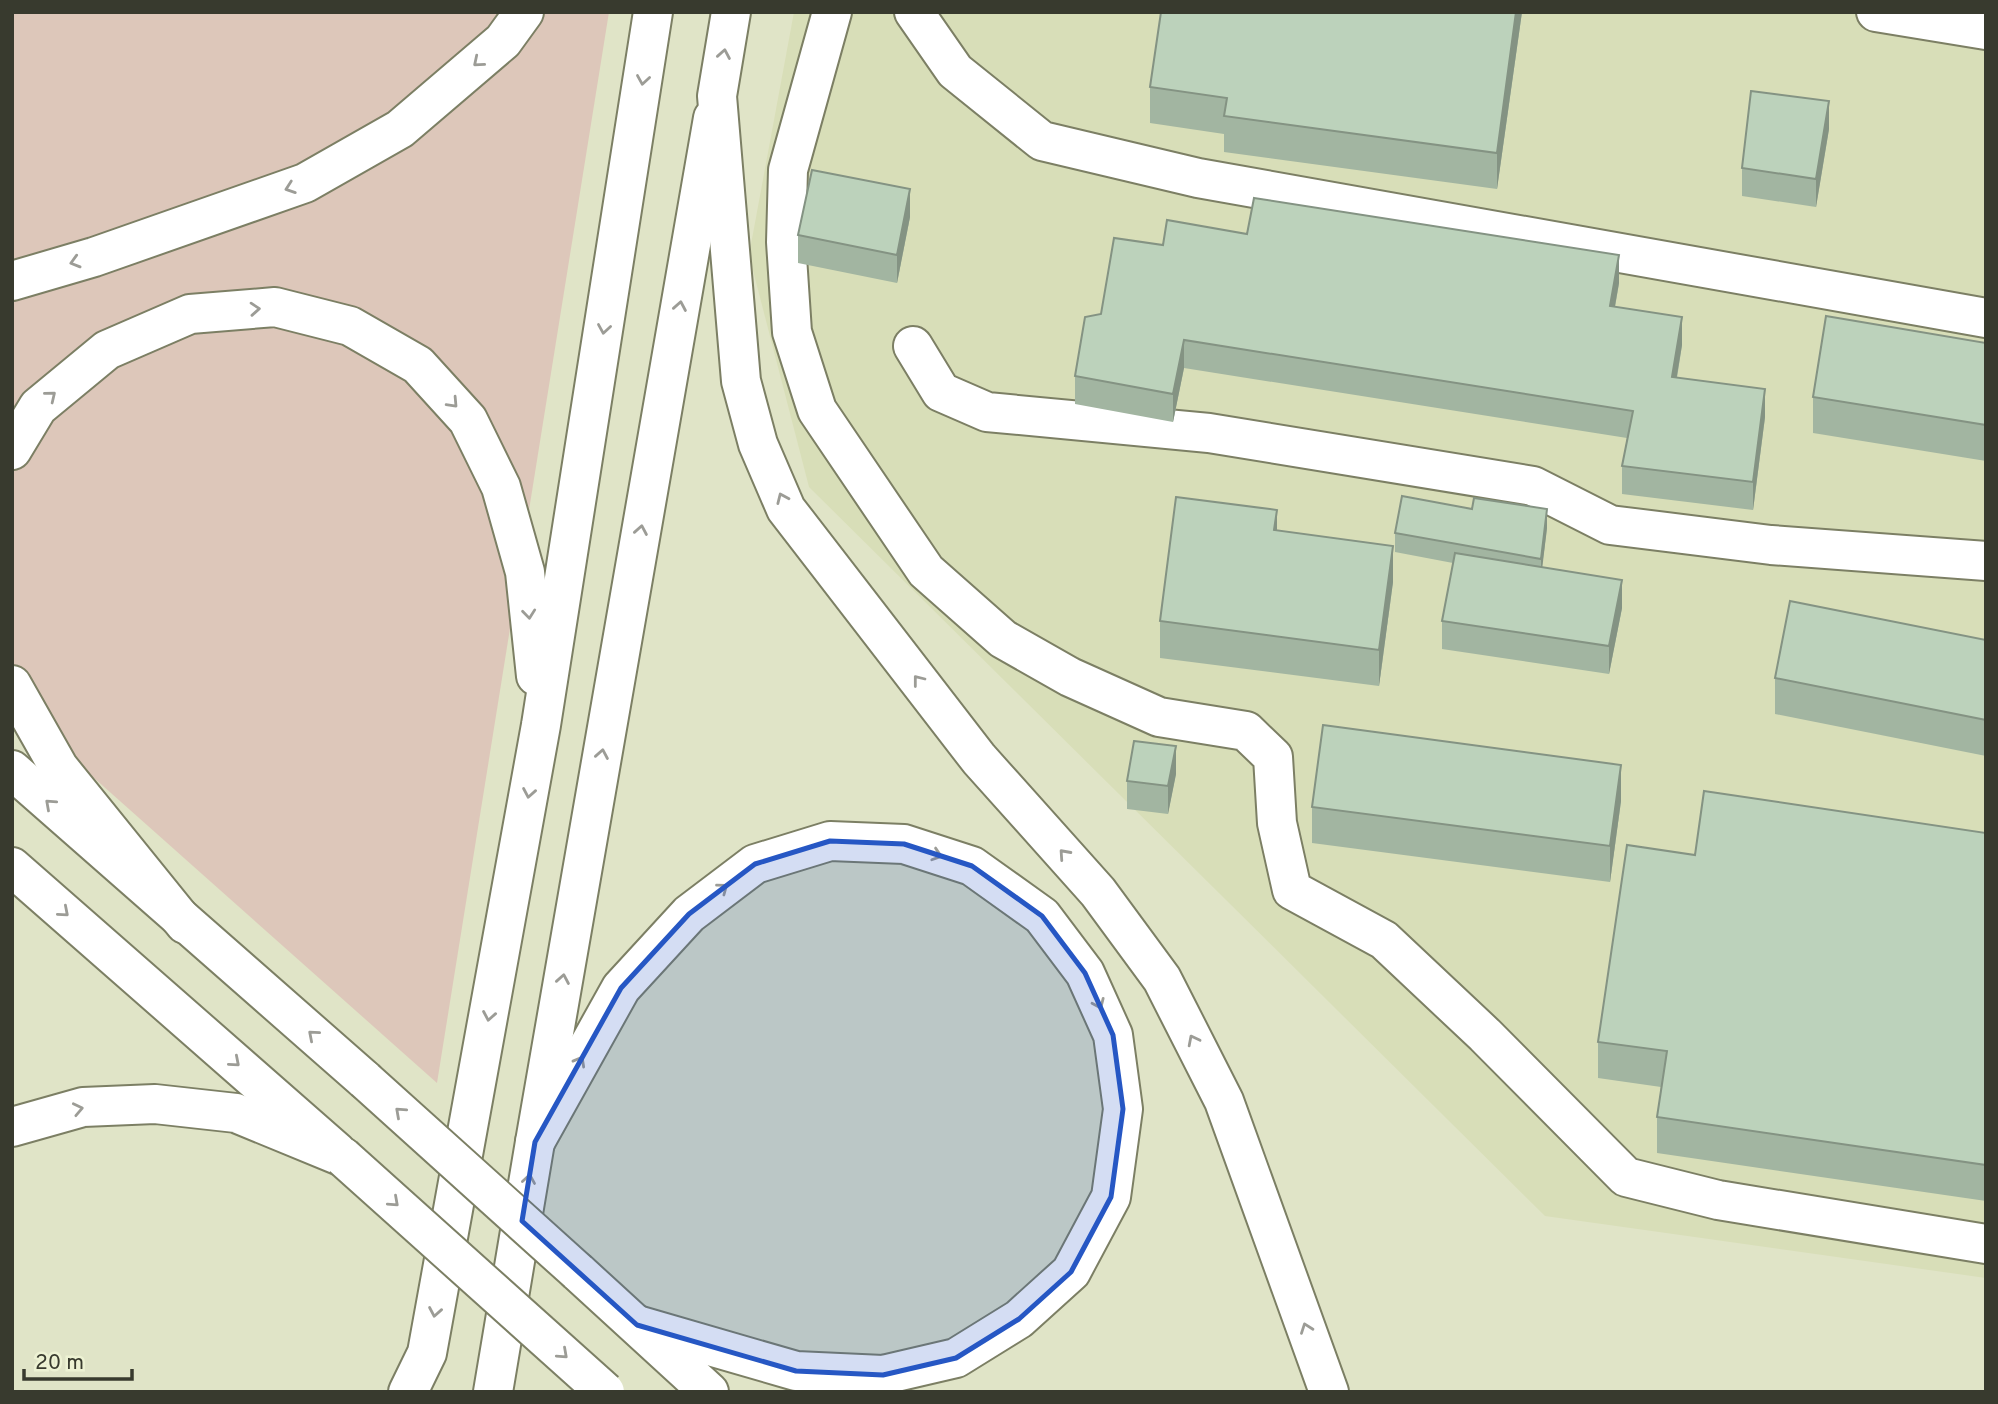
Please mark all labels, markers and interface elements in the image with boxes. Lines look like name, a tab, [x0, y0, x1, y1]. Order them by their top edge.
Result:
one-way arrow	[716, 48, 731, 60]
one-way arrow	[473, 54, 486, 66]
one-way arrow	[635, 74, 650, 86]
one-way arrow	[285, 180, 297, 194]
one-way arrow	[69, 254, 81, 269]
one-way arrow	[672, 300, 687, 312]
one-way arrow	[250, 302, 261, 317]
one-way arrow	[596, 323, 611, 335]
one-way arrow	[44, 391, 56, 404]
one-way arrow	[444, 395, 457, 408]
one-way arrow	[776, 493, 790, 505]
one-way arrow	[633, 524, 648, 536]
one-way arrow	[522, 608, 537, 619]
one-way arrow	[914, 675, 927, 688]
one-way arrow	[594, 749, 609, 760]
one-way arrow	[522, 787, 537, 798]
one-way arrow	[45, 800, 58, 812]
one-way arrow	[931, 847, 943, 861]
one-way arrow	[1060, 849, 1073, 862]
one-way arrow	[715, 884, 728, 896]
one-way arrow	[55, 904, 68, 916]
one-way arrow	[555, 973, 570, 985]
one-way arrow	[1091, 997, 1105, 1009]
one-way arrow	[482, 1010, 497, 1022]
one-way arrow	[308, 1031, 321, 1043]
one-way arrow	[1188, 1035, 1201, 1047]
one-way arrow	[226, 1054, 239, 1066]
one-way arrow	[572, 1056, 585, 1069]
one-way arrow	[72, 1102, 84, 1117]
one-way arrow	[395, 1107, 408, 1120]
one-way arrow	[521, 1173, 536, 1185]
one-way arrow	[386, 1194, 399, 1207]
one-way arrow	[428, 1307, 443, 1318]
one-way arrow	[1300, 1322, 1314, 1334]
scale bar	[24, 1338, 133, 1382]
one-way arrow	[555, 1346, 568, 1358]
text: 20 m	[35, 1350, 84, 1377]

